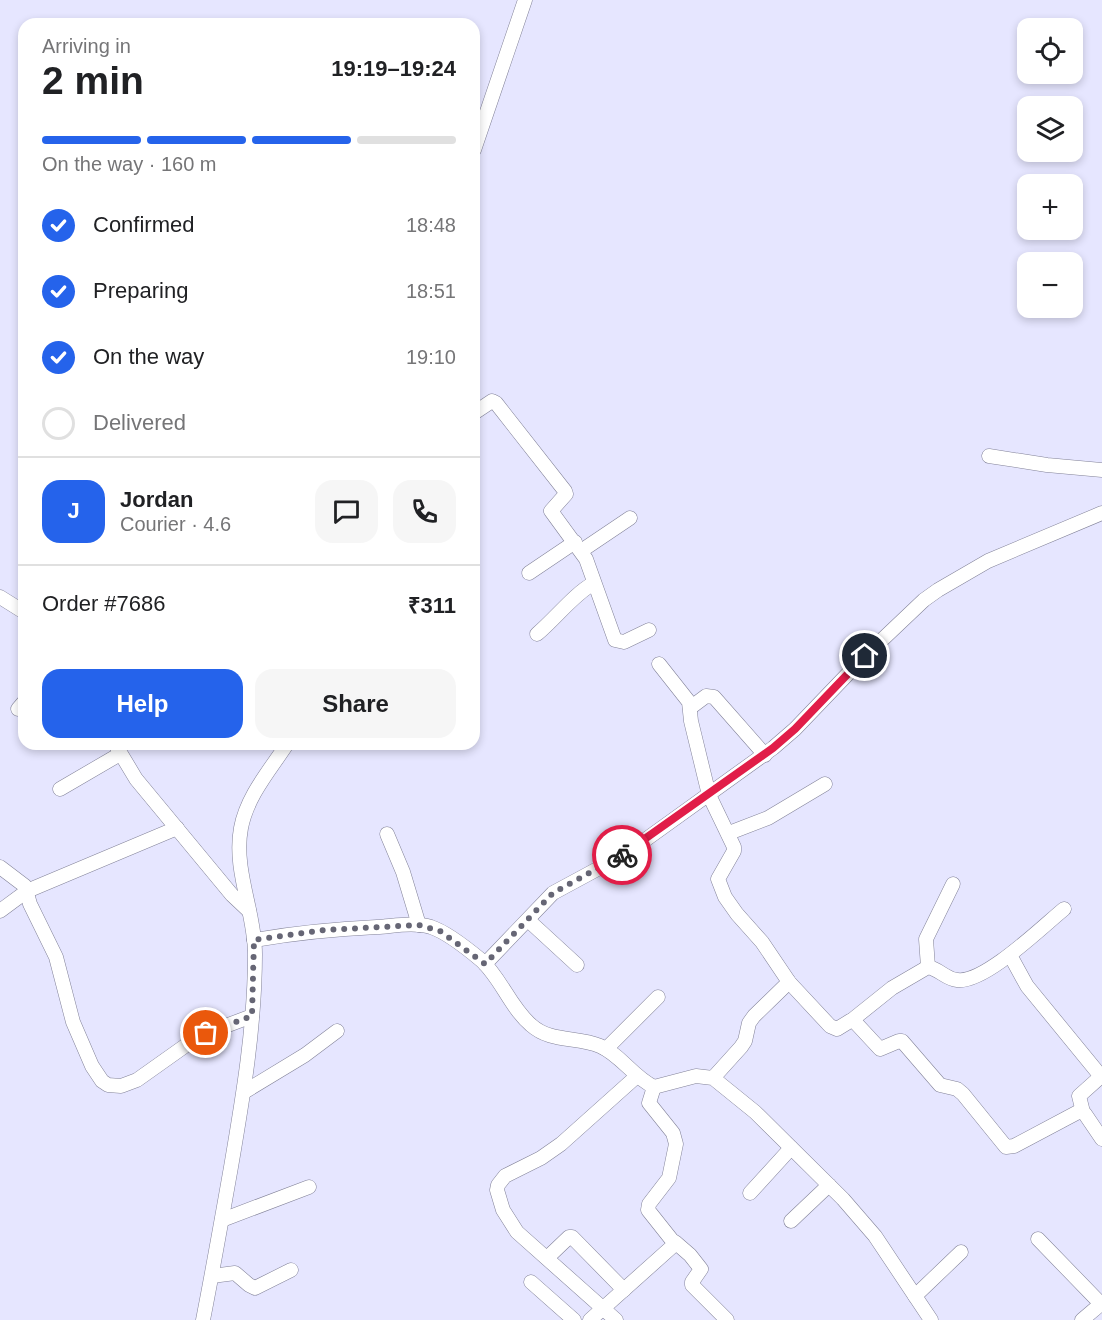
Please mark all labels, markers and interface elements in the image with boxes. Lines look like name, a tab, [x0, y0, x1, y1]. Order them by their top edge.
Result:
map controls	[1017, 18, 1083, 318]
button: locate	[1017, 18, 1083, 84]
text: Arriving in	[42, 35, 131, 57]
text: 19:19–19:24	[331, 56, 456, 81]
text: 2 min	[42, 59, 144, 102]
button: layers	[1017, 96, 1083, 162]
text: On the way · 160 m	[42, 153, 217, 175]
button: +	[1017, 174, 1083, 240]
icon: check	[42, 209, 75, 242]
text: Confirmed	[93, 212, 194, 237]
text: 18:48	[406, 214, 456, 236]
button: −	[1017, 252, 1083, 318]
icon: check	[42, 275, 75, 308]
text: Preparing	[93, 278, 188, 303]
text: 18:51	[406, 280, 456, 302]
icon: check	[42, 341, 75, 374]
text: On the way	[93, 344, 204, 369]
text: 19:10	[406, 346, 456, 368]
text: Delivered	[93, 410, 186, 435]
button: chat	[315, 480, 378, 543]
button: phone	[393, 480, 456, 543]
text: Jordan	[120, 487, 193, 512]
text: J	[67, 498, 80, 523]
text: Courier · 4.6	[120, 513, 231, 535]
text: Order #7686	[42, 591, 166, 616]
text: ₹311	[408, 593, 456, 618]
pin	[839, 630, 890, 681]
icon: home	[848, 639, 881, 672]
button: Help	[42, 669, 243, 738]
button: Share	[255, 669, 456, 738]
courier	[592, 825, 652, 885]
icon: bike	[606, 839, 639, 872]
pin	[180, 1007, 231, 1058]
icon: bag	[189, 1016, 222, 1049]

